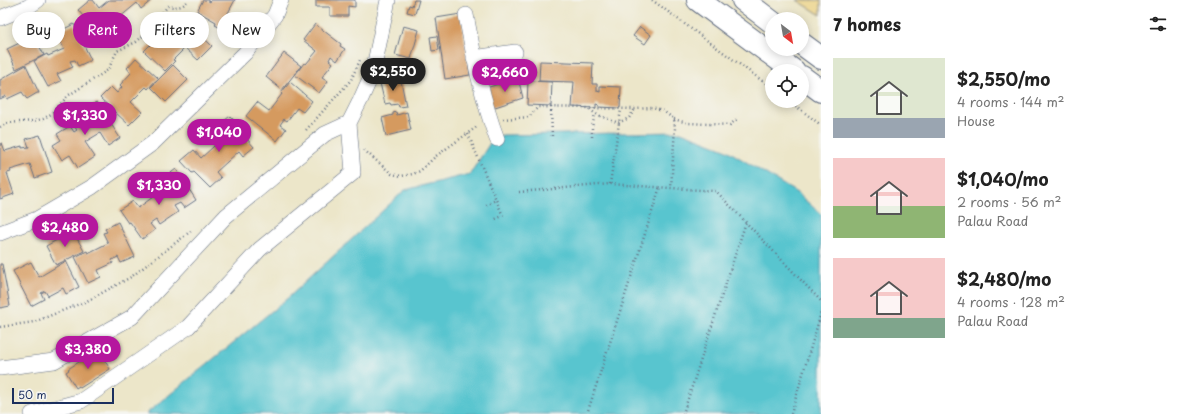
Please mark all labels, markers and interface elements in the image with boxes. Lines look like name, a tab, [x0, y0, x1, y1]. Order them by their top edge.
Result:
text: 7 homes	[833, 11, 901, 37]
chip: Buy	[12, 12, 65, 48]
chip: Rent	[73, 12, 132, 48]
chip: Filters	[140, 12, 209, 48]
chip: New	[217, 12, 275, 48]
north arrow	[765, 12, 809, 56]
map controls	[765, 12, 809, 108]
icon: filters	[1147, 13, 1169, 35]
pin: $2,550	[360, 58, 426, 92]
pin: $2,660	[472, 59, 538, 93]
text: $2,550	[370, 61, 416, 80]
text: $2,660	[481, 62, 529, 81]
button: locate	[765, 64, 809, 108]
text: $2,550/mo	[957, 66, 1050, 92]
icon: home	[865, 74, 913, 122]
text: 4 rooms · 144 m²	[957, 92, 1065, 111]
pin: $1,330	[52, 102, 118, 136]
text: $1,330	[63, 105, 107, 124]
text: House	[957, 111, 995, 130]
pin: $1,040	[186, 119, 252, 153]
text: $1,040	[196, 122, 242, 141]
text: $1,040/mo	[957, 166, 1049, 192]
pin: $1,330	[126, 172, 192, 206]
icon: home	[865, 174, 913, 222]
text: $1,330	[137, 175, 181, 194]
text: 2 rooms · 56 m²	[957, 192, 1061, 211]
text: Palau Road	[957, 211, 1028, 230]
pin: $2,480	[32, 214, 98, 248]
text: $2,480	[41, 217, 89, 236]
text: $2,480/mo	[957, 266, 1051, 292]
icon: home	[865, 274, 913, 322]
text: 4 rooms · 128 m²	[957, 292, 1065, 311]
text: Palau Road	[957, 311, 1028, 330]
pin: $3,380	[55, 336, 121, 370]
text: $3,380	[65, 339, 111, 358]
scale bar	[12, 386, 114, 405]
text: 50 m	[18, 386, 47, 403]

